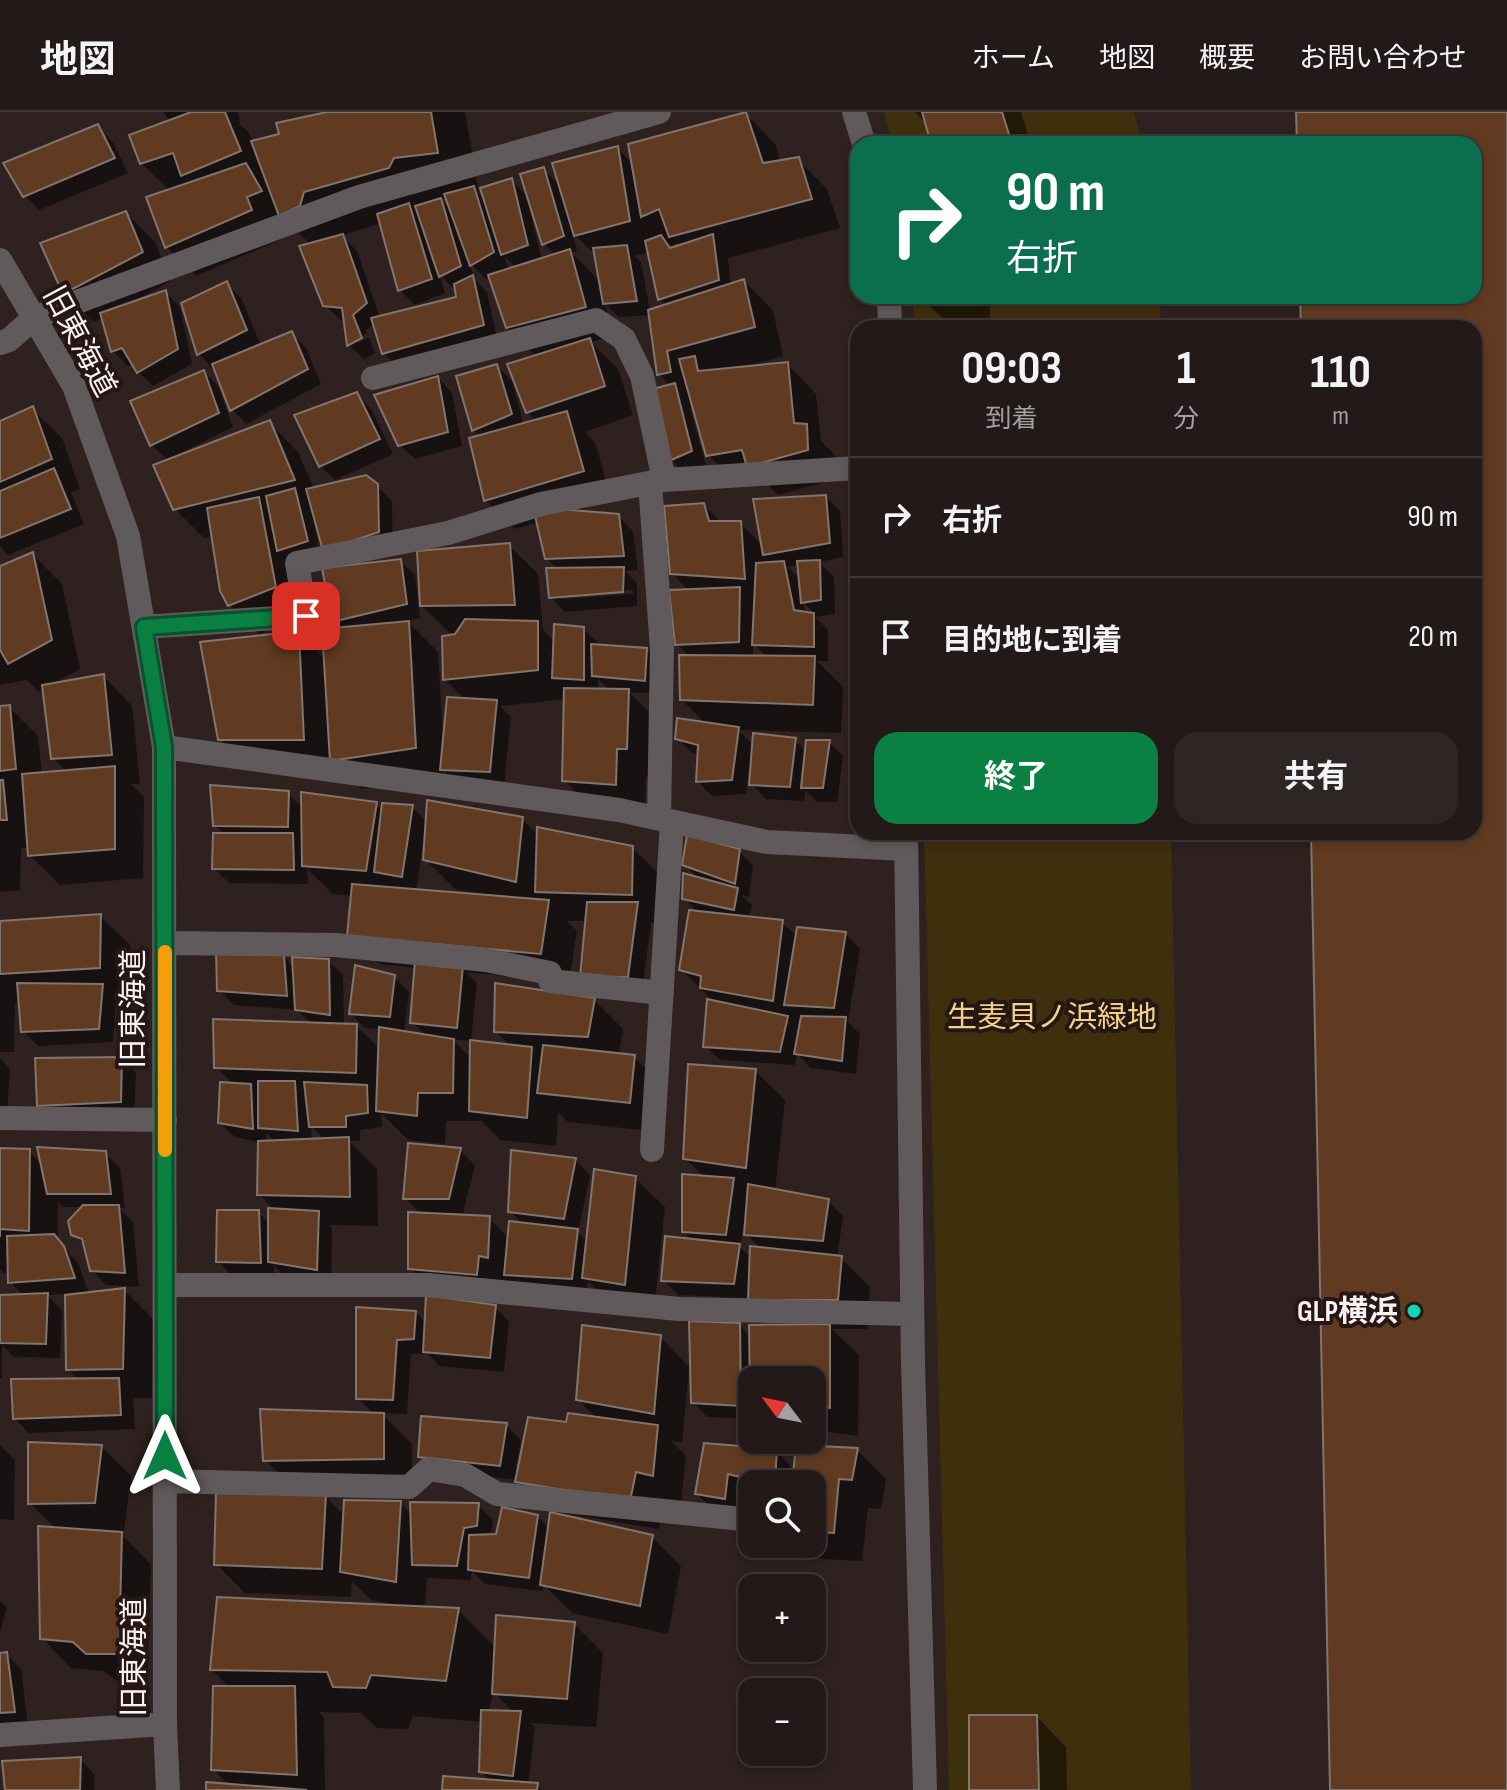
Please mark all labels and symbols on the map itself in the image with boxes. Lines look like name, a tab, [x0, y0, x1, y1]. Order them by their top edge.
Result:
street label: 旧東海道	[35, 280, 123, 403]
pin	[272, 582, 340, 650]
street label: 旧東海道	[116, 949, 152, 1069]
park label: 生麦貝ノ浜緑地	[947, 1000, 1157, 1036]
place label: GLP横浜	[1297, 1294, 1398, 1330]
marker: GLP横浜	[1405, 1302, 1423, 1320]
north arrow	[738, 1366, 826, 1454]
position arrow	[123, 1414, 207, 1498]
street label: 旧東海道	[117, 1597, 153, 1717]

